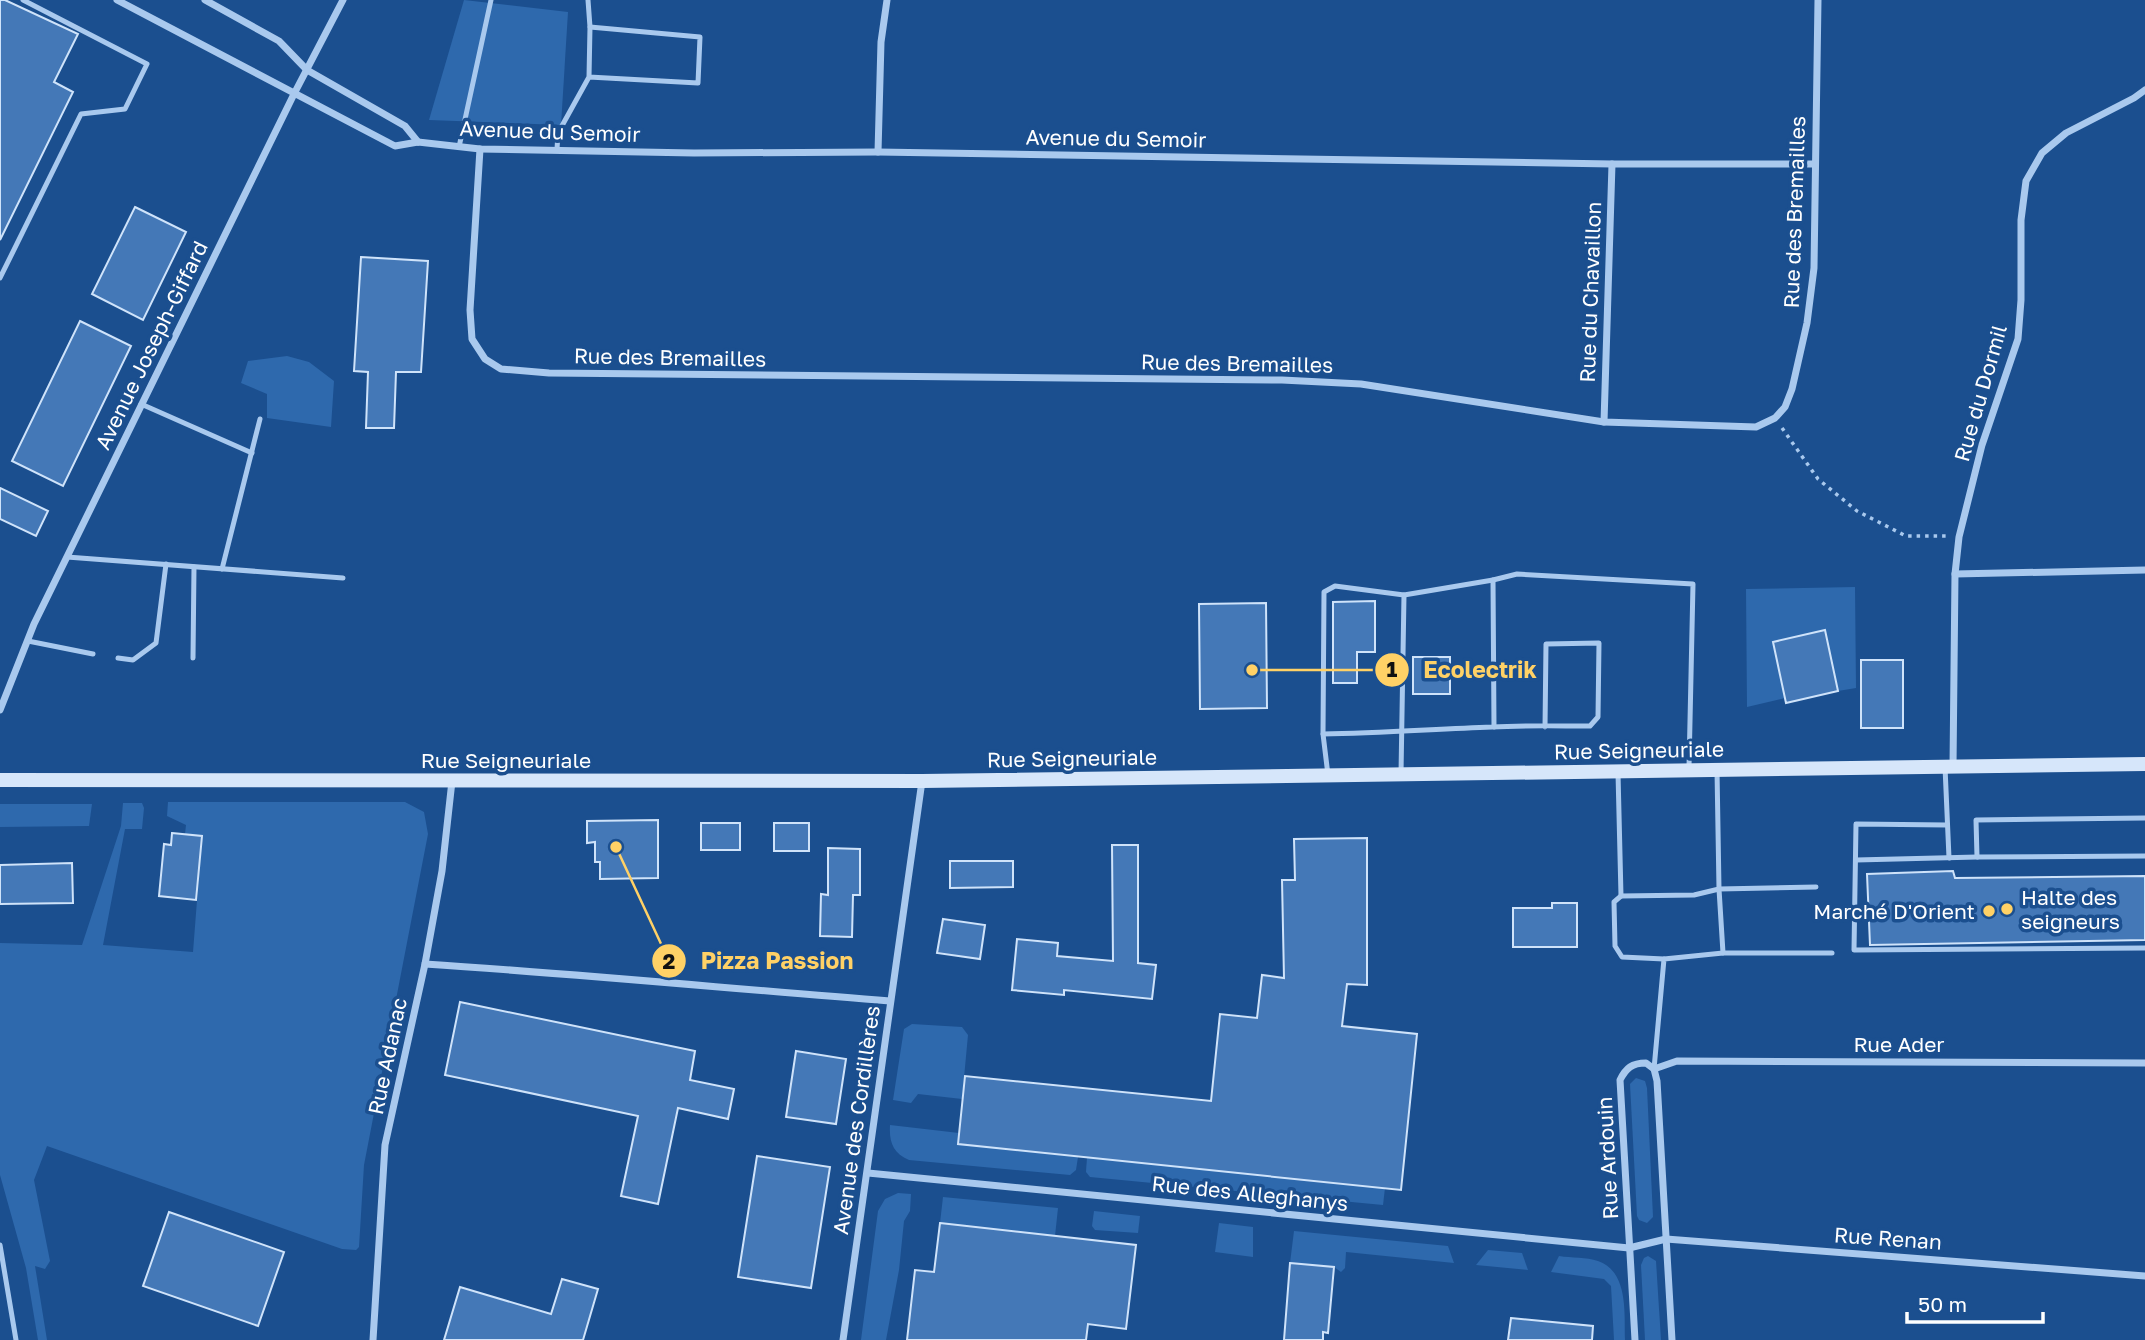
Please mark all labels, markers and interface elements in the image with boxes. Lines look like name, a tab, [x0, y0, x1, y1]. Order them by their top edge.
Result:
street label: Avenue du Semoir	[459, 115, 641, 147]
street label: Rue des Bremailles	[1778, 115, 1810, 309]
street label: Avenue du Semoir	[1025, 123, 1207, 153]
street label: Rue du Chavaillon	[1574, 201, 1606, 383]
street label: Avenue Joseph-Giffard	[89, 236, 213, 454]
street label: Rue du Dormil	[1948, 322, 2012, 464]
street label: Rue des Bremailles	[574, 342, 766, 372]
street label: Rue des Bremailles	[1141, 348, 1333, 378]
callout: Ecolectrik	[1374, 648, 1551, 692]
text: Ecolectrik	[1423, 655, 1537, 683]
text: 1	[1387, 656, 1398, 682]
street label: Rue Seigneuriale	[1554, 736, 1724, 764]
street label: Rue Seigneuriale	[987, 744, 1157, 772]
street label: Rue Seigneuriale	[421, 747, 591, 773]
place label: Halte des seigneurs	[2021, 884, 2120, 934]
place label: Marché D'Orient	[1813, 898, 1975, 924]
marker: Halte des seigneurs	[1999, 901, 2015, 917]
marker: Marché D'Orient	[1981, 903, 1997, 919]
callout: Pizza Passion	[651, 939, 867, 983]
text: Pizza Passion	[701, 946, 853, 974]
text: 2	[663, 948, 676, 974]
street label: Rue Adanac	[362, 995, 412, 1117]
street label: Avenue des Cordillères	[827, 1004, 885, 1236]
street label: Rue Ader	[1853, 1031, 1945, 1057]
street label: Rue Ardouin	[1591, 1096, 1623, 1220]
street label: Rue des Alleghanys	[1150, 1170, 1350, 1216]
street label: Rue Renan	[1833, 1221, 1943, 1255]
scale bar	[1907, 1280, 2044, 1324]
text: 50 m	[1918, 1291, 1967, 1317]

